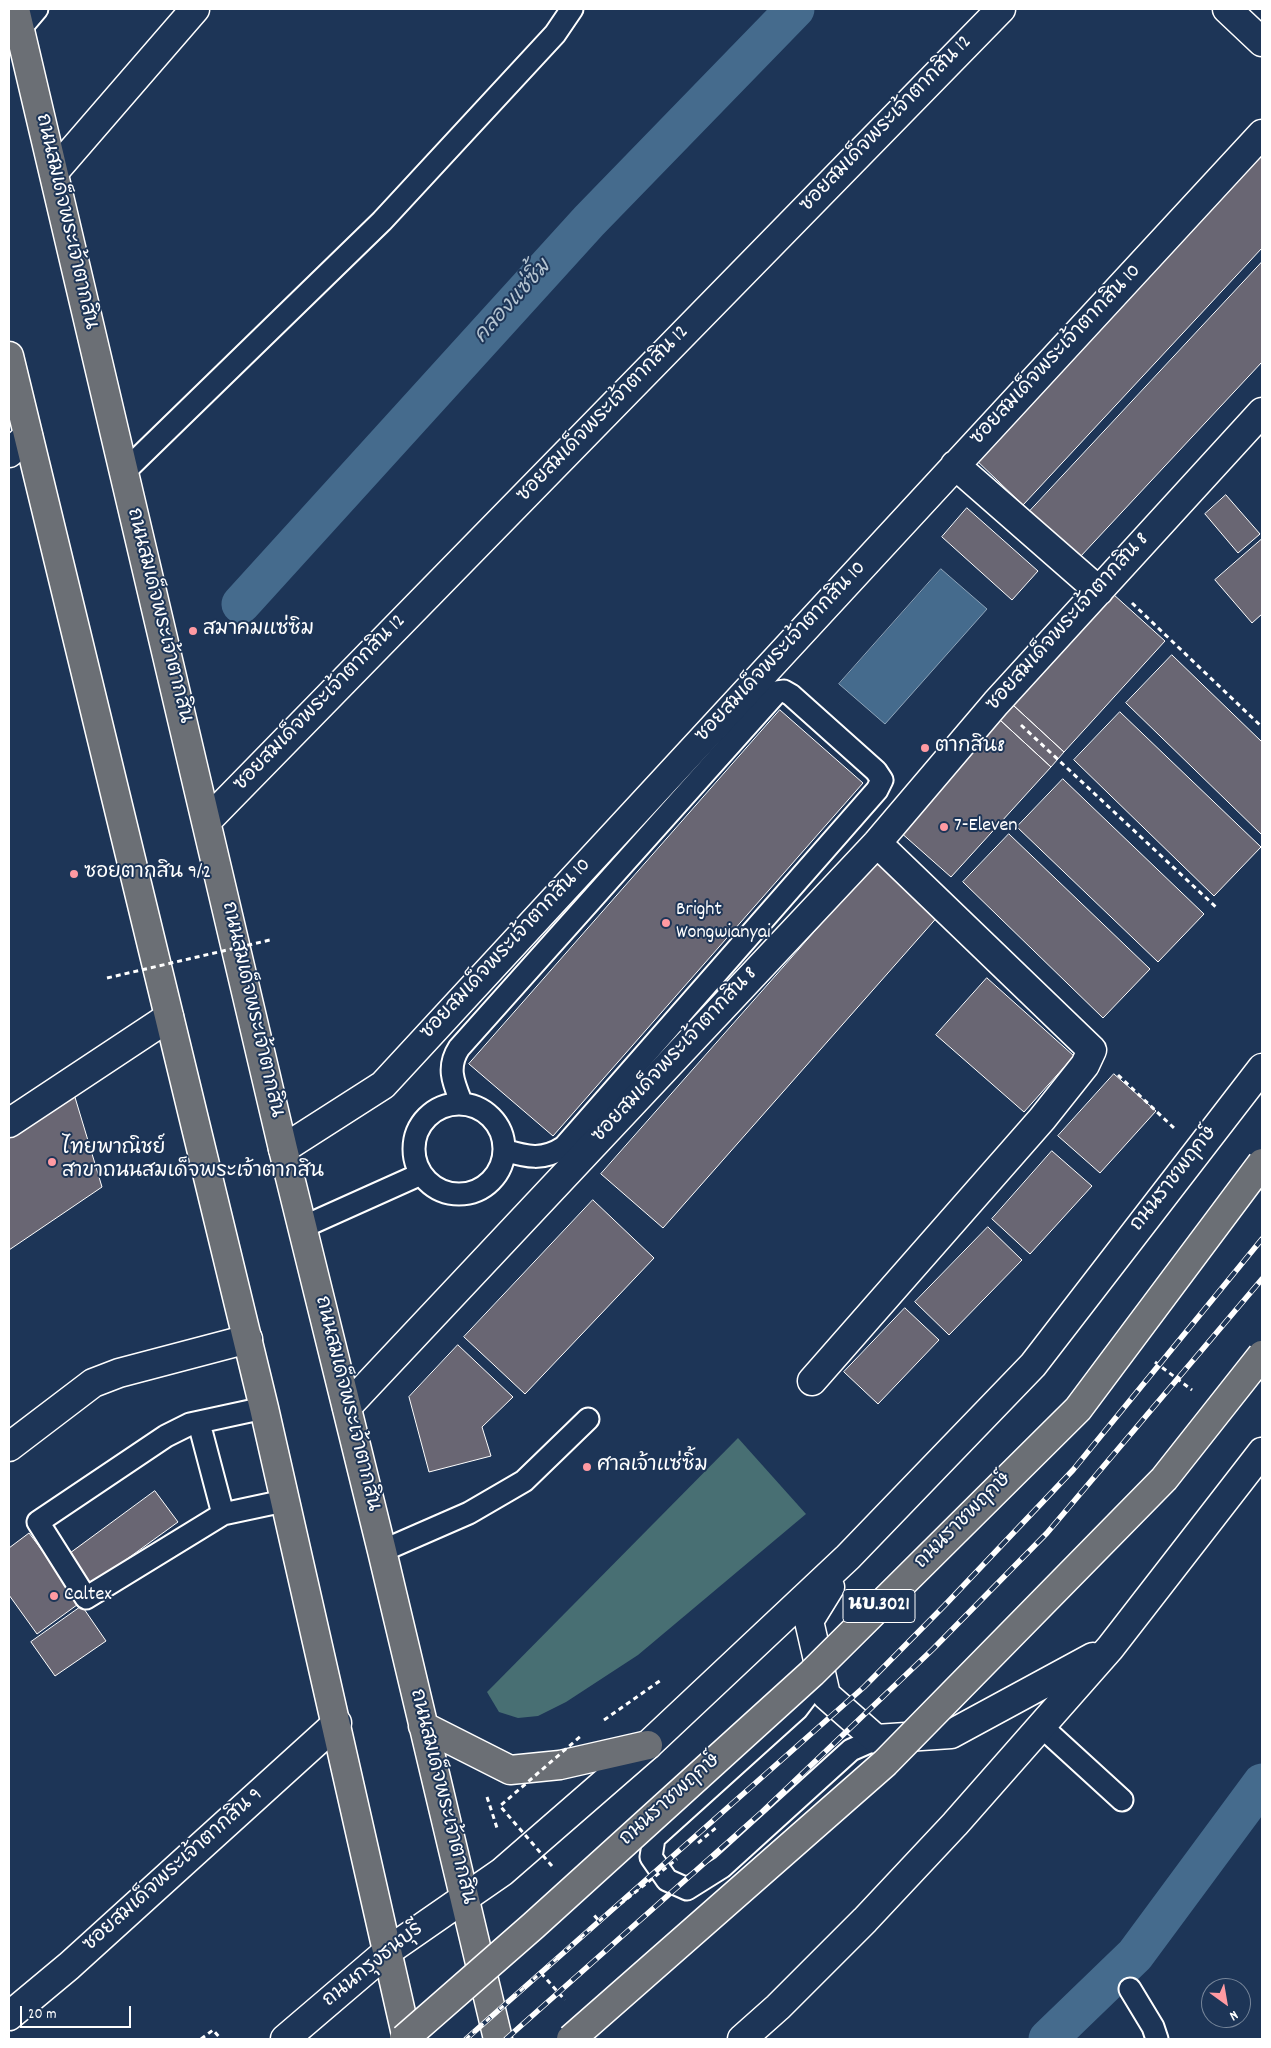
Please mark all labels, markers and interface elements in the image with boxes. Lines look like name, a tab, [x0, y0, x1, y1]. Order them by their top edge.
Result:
street label: ซอยสมเด็จพระเจ้าตากสิน 12	[796, 31, 978, 219]
street label: ถนนสมเด็จพระเจ้าตากสิน	[28, 112, 102, 332]
water label: คลองแซ่ซิ้ม	[470, 256, 558, 350]
street label: ซอยสมเด็จพระเจ้าตากสิน 10	[967, 260, 1147, 452]
street label: ซอยสมเด็จพระเจ้าตากสิน 12	[513, 321, 695, 509]
street label: ถนนสมเด็จพระเจ้าตากสิน	[120, 506, 196, 726]
street label: ซอยสมเด็จพระเจ้าตากสิน 8	[983, 529, 1155, 717]
street label: ซอยสมเด็จพระเจ้าตากสิน 10	[692, 557, 872, 749]
street label: ซอยสมเด็จพระเจ้าตากสิน 12	[230, 610, 412, 798]
place label: สมาคมแซ่ซิม	[203, 619, 314, 643]
marker: สมาคมแซ่ซิม	[187, 625, 199, 637]
place label: ตากสิน8	[935, 736, 1005, 760]
marker: ตากสิน8	[919, 742, 931, 754]
place label: 7-Eleven	[954, 815, 1018, 839]
marker: 7-Eleven	[938, 821, 950, 833]
street label: ซอยสมเด็จพระเจ้าตากสิน 10	[417, 854, 597, 1046]
place label: ซอยตากสิน 9/2	[84, 862, 211, 886]
marker: ซอยตากสิน 9/2	[68, 868, 80, 880]
place label: Bright Wongwianyai	[676, 899, 771, 946]
street label: ถนนสมเด็จพระเจ้าตากสิน	[214, 900, 288, 1120]
marker: Bright Wongwianyai	[660, 917, 672, 929]
street label: ซอยสมเด็จพระเจ้าตากสิน 8	[588, 963, 764, 1149]
street label: ถนนราชพฤกษ์	[1127, 1123, 1223, 1237]
place label: ไทยพาณิชย์ สาขาถนนสมเด็จพระเจ้าตากสิน	[62, 1138, 324, 1185]
marker: ไทยพาณิชย์ สาขาถนนสมเด็จพระเจ้าตากสิน	[46, 1156, 58, 1168]
street label: ถนนสมเด็จพระเจ้าตากสิน	[308, 1294, 384, 1514]
place label: ศาลเจ้าแซ่ซิ้ม	[597, 1455, 708, 1479]
marker: ศาลเจ้าแซ่ซิ้ม	[581, 1461, 593, 1473]
street label: ถนนราชพฤกษ์	[911, 1469, 1017, 1575]
place label: Caltex	[64, 1584, 112, 1608]
marker: Caltex	[48, 1590, 60, 1602]
road number: นบ.3021	[843, 1590, 915, 1622]
street label: ถนนสมเด็จพระเจ้าตากสิน	[403, 1687, 479, 1907]
street label: ถนนราชพฤกษ์	[616, 1750, 726, 1852]
street label: ซอยสมเด็จพระเจ้าตากสิน 9	[79, 1784, 269, 1958]
street label: ถนนกรุงธนบุรี	[319, 1918, 429, 2014]
north arrow	[1201, 1978, 1251, 2028]
scale bar	[22, 1996, 134, 2028]
text: 20 m	[28, 2004, 56, 2026]
text: N	[1225, 2005, 1242, 2025]

